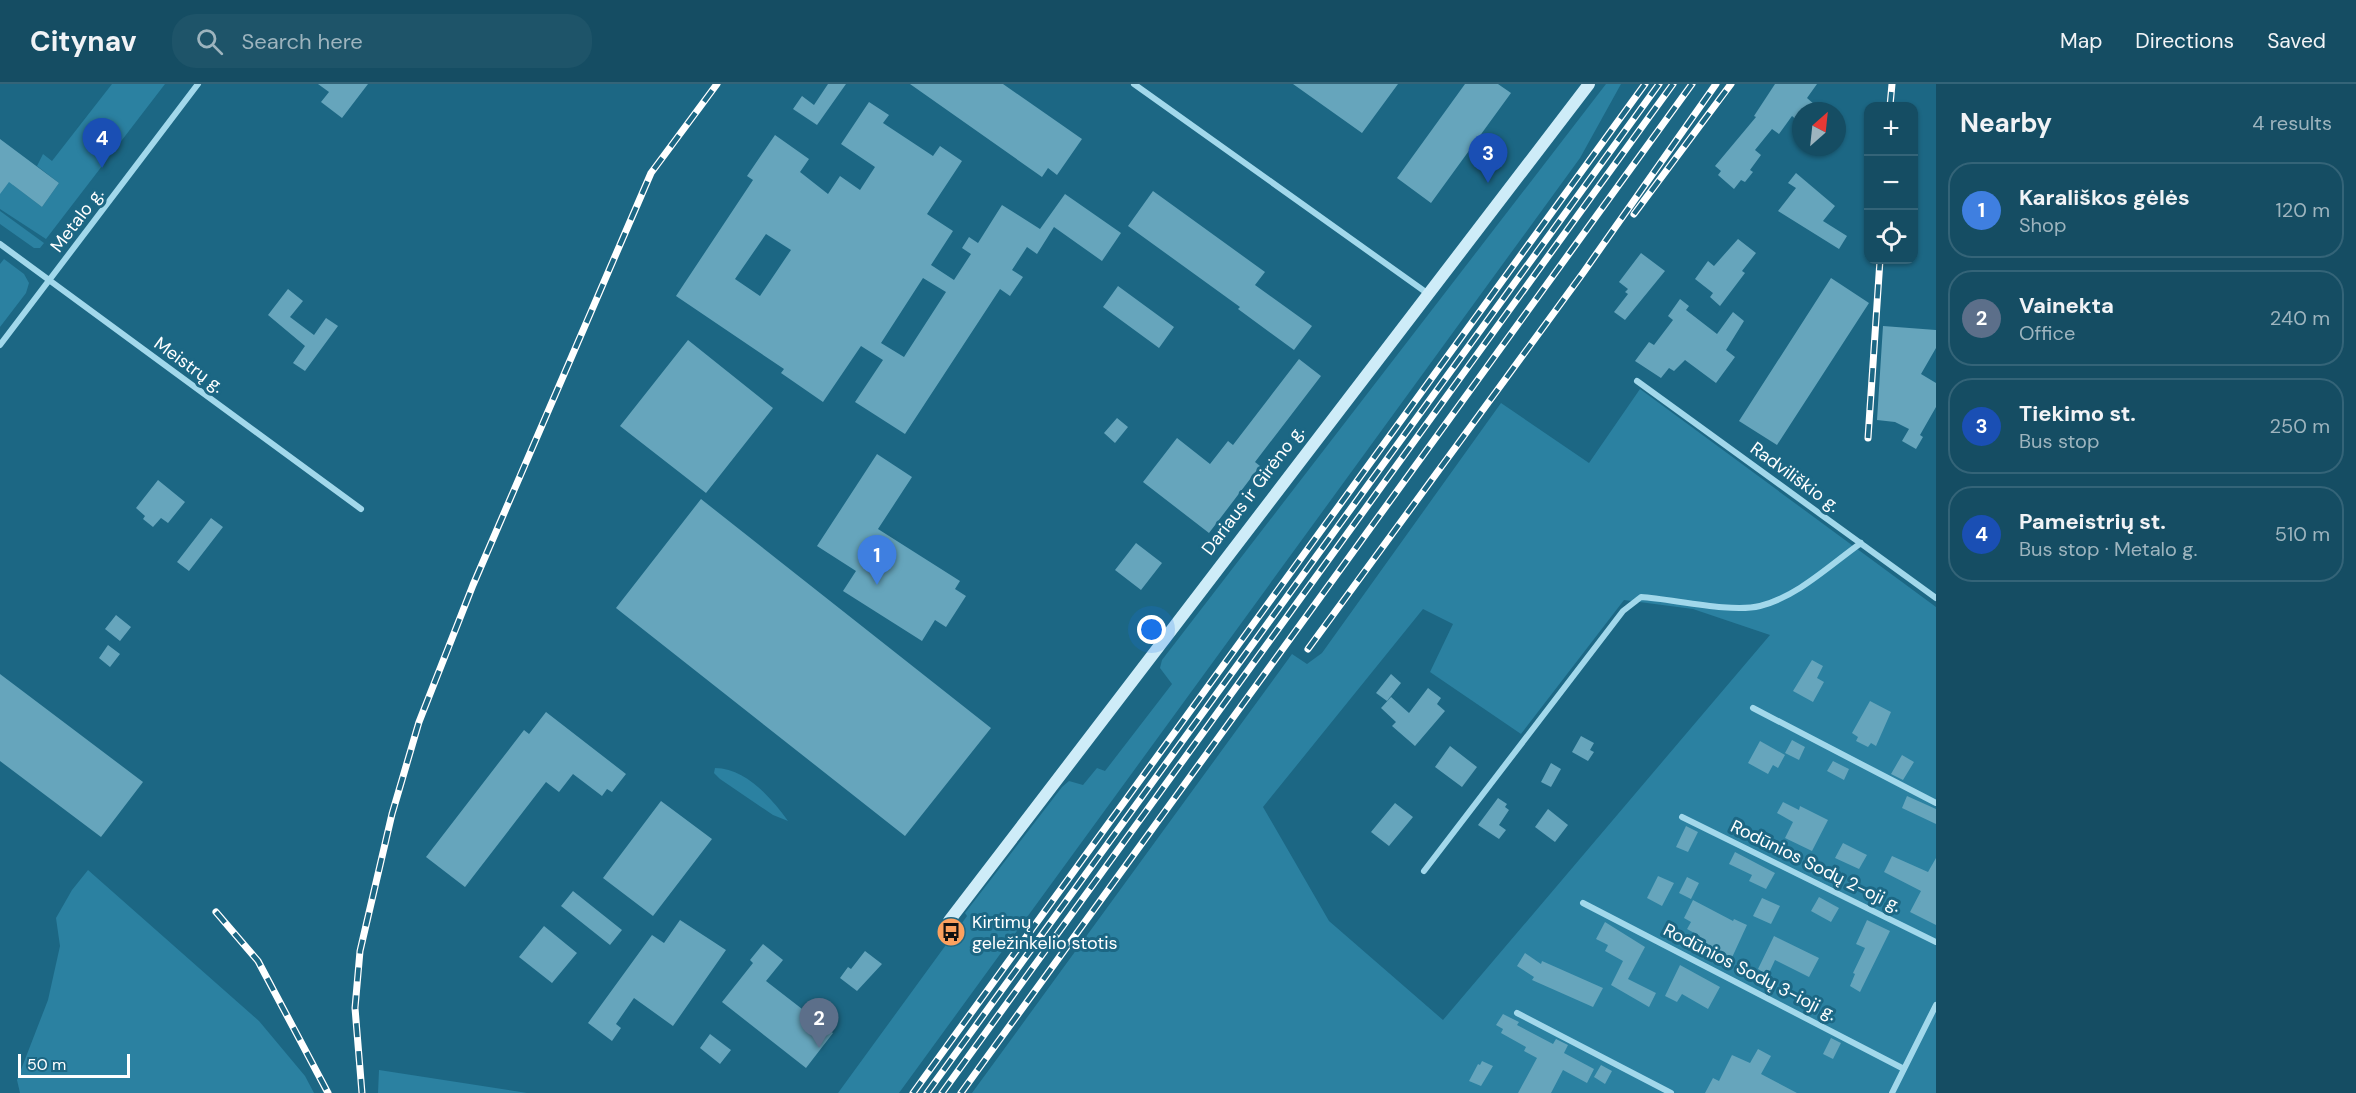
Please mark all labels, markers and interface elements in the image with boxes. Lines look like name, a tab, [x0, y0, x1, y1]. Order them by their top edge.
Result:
search box	[172, 14, 592, 68]
text: Citynav	[30, 23, 136, 60]
icon: search	[193, 25, 226, 58]
text: Search here	[241, 27, 363, 56]
text: Map	[2060, 27, 2102, 55]
text: Directions	[2135, 27, 2234, 55]
text: Saved	[2267, 27, 2326, 55]
north arrow	[1792, 102, 1846, 156]
map controls	[1864, 102, 1918, 264]
button: +	[1864, 102, 1918, 156]
text: Nearby	[1960, 106, 2052, 140]
text: 4 results	[2252, 110, 2332, 136]
pin: 4	[82, 118, 122, 168]
pin: 3	[1468, 134, 1508, 183]
button: −	[1864, 156, 1918, 210]
street label: Metalo g.	[45, 183, 109, 257]
text: Karališkos gėlės	[2019, 183, 2190, 212]
text: 1	[1978, 197, 1985, 223]
text: 120 m	[2276, 197, 2330, 223]
button: locate	[1864, 210, 1918, 264]
text: Shop	[2019, 212, 2066, 238]
text: Vainekta	[2019, 291, 2114, 320]
text: 2	[1976, 305, 1987, 331]
text: 240 m	[2270, 305, 2330, 331]
text: Office	[2019, 320, 2075, 346]
street label: Meistrų g.	[149, 332, 229, 398]
text: Tiekimo st.	[2019, 399, 2136, 428]
text: 3	[1975, 413, 1988, 439]
text: 250 m	[2269, 413, 2330, 439]
street label: Dariaus ir Girėno g.	[1196, 420, 1310, 560]
text: Bus stop	[2019, 428, 2099, 454]
street label: Radviliškio g.	[1745, 436, 1845, 518]
text: Pameistrių st.	[2019, 507, 2166, 536]
text: 4	[1975, 521, 1988, 547]
text: 510 m	[2275, 521, 2330, 547]
pin: 1	[858, 536, 896, 585]
text: Bus stop · Metalo g.	[2019, 536, 2197, 562]
your location	[1137, 615, 1166, 644]
street label: Rodūnios Sodų 2-oji g.	[1727, 814, 1905, 918]
place label: Kirtimų geležinkelio stotis	[972, 910, 1118, 955]
bus stop icon: Kirtimų geležinkelio stotis	[935, 916, 967, 948]
street label: Rodūnios Sodų 3-ioji g.	[1659, 918, 1841, 1026]
pin: 2	[800, 998, 838, 1048]
scale bar	[18, 1051, 130, 1078]
text: 50 m	[27, 1054, 66, 1075]

